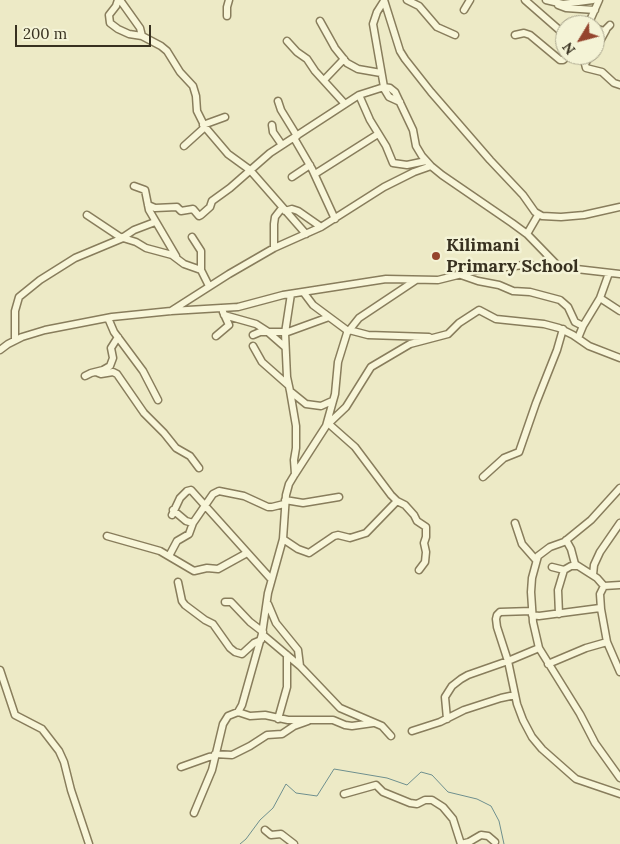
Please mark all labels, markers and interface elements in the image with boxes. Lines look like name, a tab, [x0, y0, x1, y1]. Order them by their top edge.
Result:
scale bar	[18, 15, 154, 47]
north arrow	[555, 15, 605, 65]
text: 200 m	[23, 24, 67, 43]
text: N	[558, 39, 579, 58]
place label: Kilimani Primary School	[446, 235, 579, 278]
marker: Kilimani Primary School	[430, 250, 442, 262]

